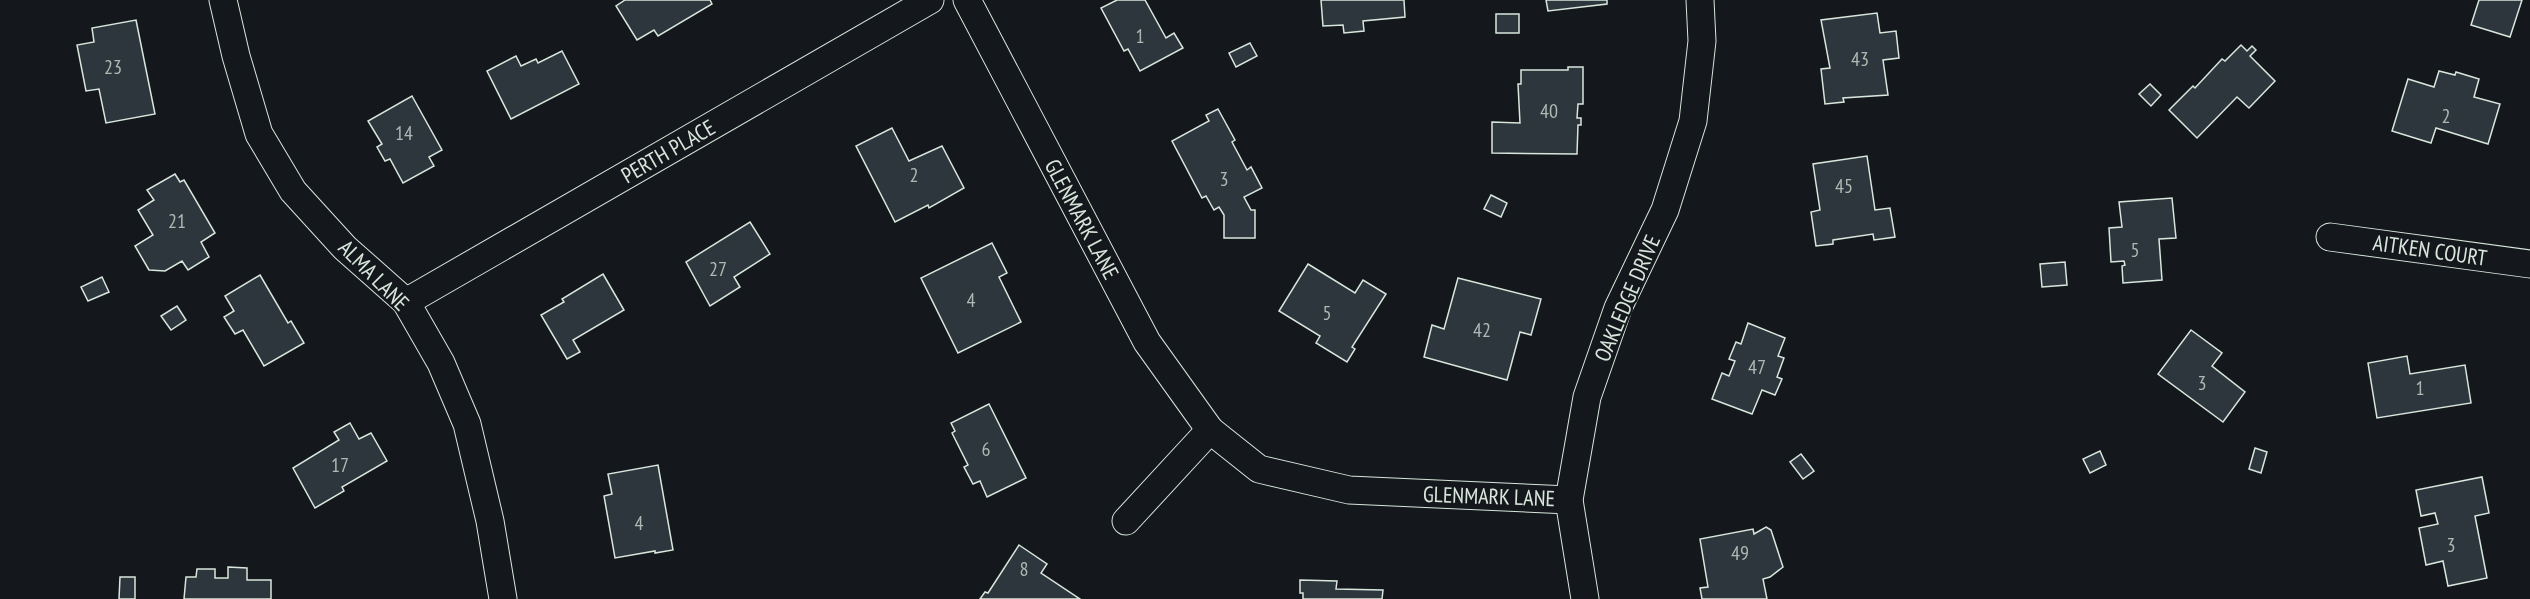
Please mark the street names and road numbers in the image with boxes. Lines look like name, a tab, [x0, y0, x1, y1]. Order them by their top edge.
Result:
street label: PERTH PLACE	[616, 113, 720, 189]
street label: GLENMARK LANE	[1039, 154, 1125, 284]
street label: AITKEN COURT	[2371, 228, 2489, 272]
street label: OAKLEDGE DRIVE	[1588, 230, 1666, 366]
street label: ALMA LANE	[333, 234, 415, 316]
street label: GLENMARK LANE	[1422, 480, 1556, 512]

